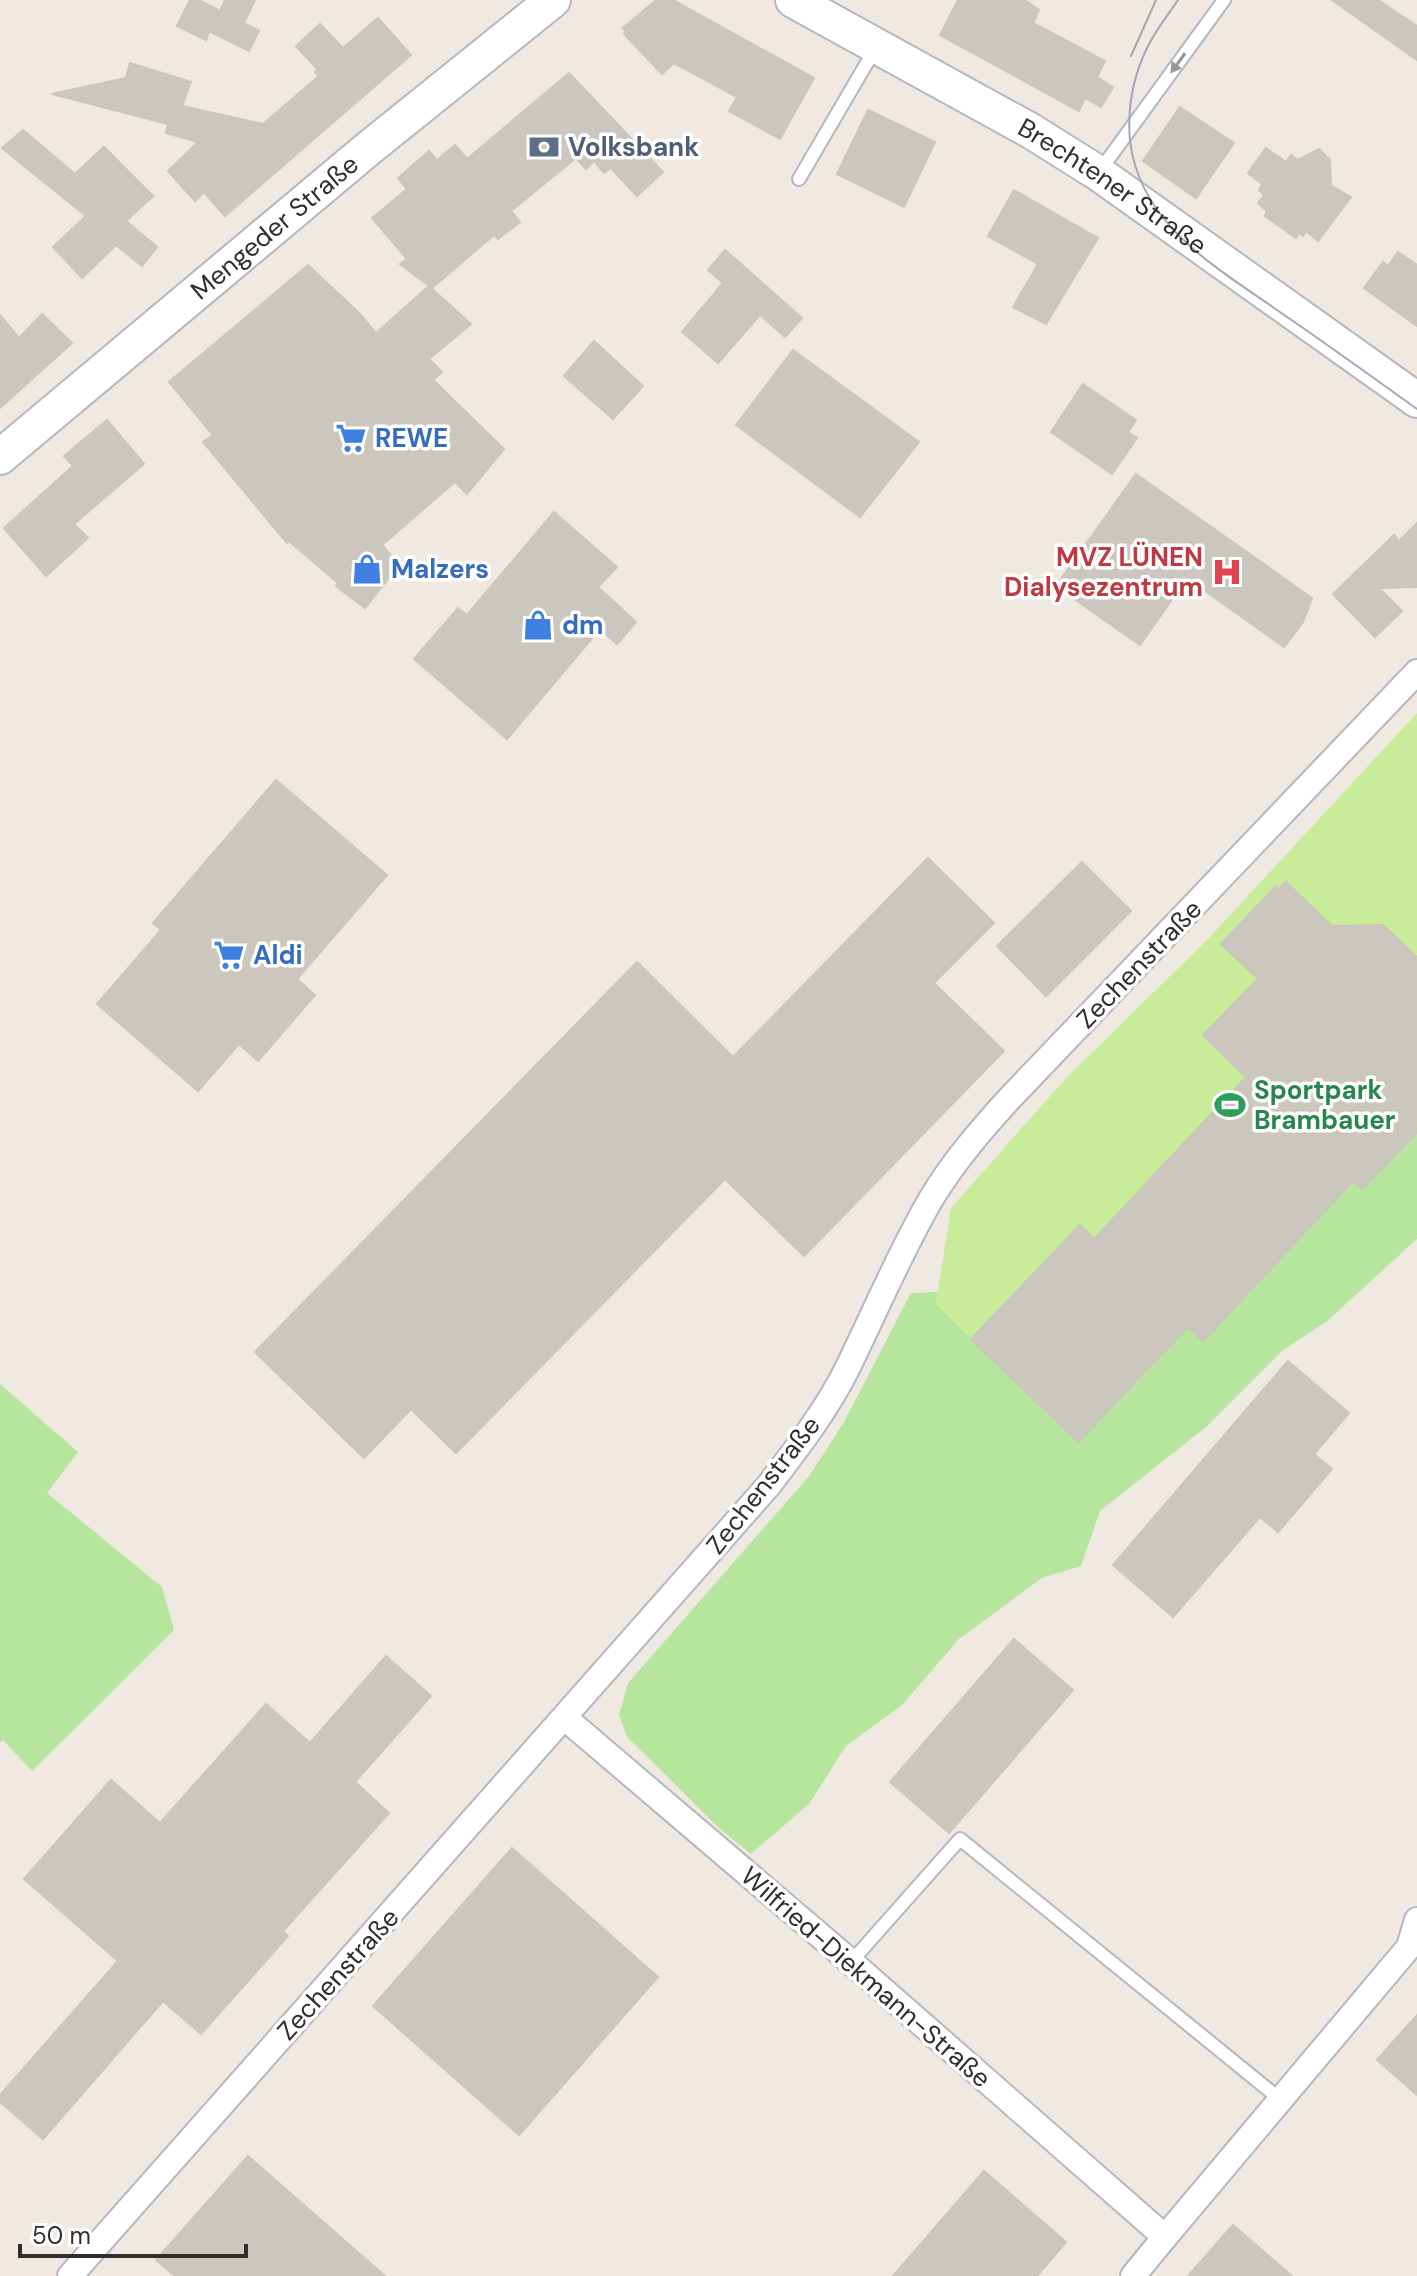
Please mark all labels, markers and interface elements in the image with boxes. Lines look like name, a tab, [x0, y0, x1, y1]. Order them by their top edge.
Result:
one-way arrow	[1171, 53, 1187, 73]
street label: Brechtener Straße	[1012, 110, 1214, 262]
bank icon: Volksbank	[527, 130, 561, 164]
place label: Volksbank	[568, 130, 699, 164]
street label: Mengeder Straße	[184, 147, 365, 307]
supermarket icon: REWE	[334, 421, 368, 455]
place label: REWE	[375, 421, 448, 455]
place label: MVZ LÜNEN Dialysezentrum	[1004, 540, 1203, 604]
shop icon: Malzers	[350, 552, 384, 586]
place label: Malzers	[391, 552, 489, 586]
hospital icon: MVZ LÜNEN Dialysezentrum	[1210, 555, 1244, 589]
shop icon: dm	[521, 608, 555, 642]
place label: dm	[562, 608, 604, 642]
street label: Zechenstraße	[1069, 892, 1209, 1036]
supermarket icon: Aldi	[212, 938, 246, 972]
place label: Aldi	[253, 938, 303, 972]
place label: Sportpark Brambauer	[1254, 1073, 1396, 1137]
sports icon: Sportpark Brambauer	[1213, 1088, 1247, 1122]
street label: Zechenstraße	[698, 1409, 828, 1561]
street label: Wilfried-Diekmann-Straße	[734, 1859, 998, 2095]
street label: Zechenstraße	[270, 1901, 406, 2047]
scale bar	[20, 2208, 246, 2258]
text: 50 m	[32, 2220, 91, 2251]

